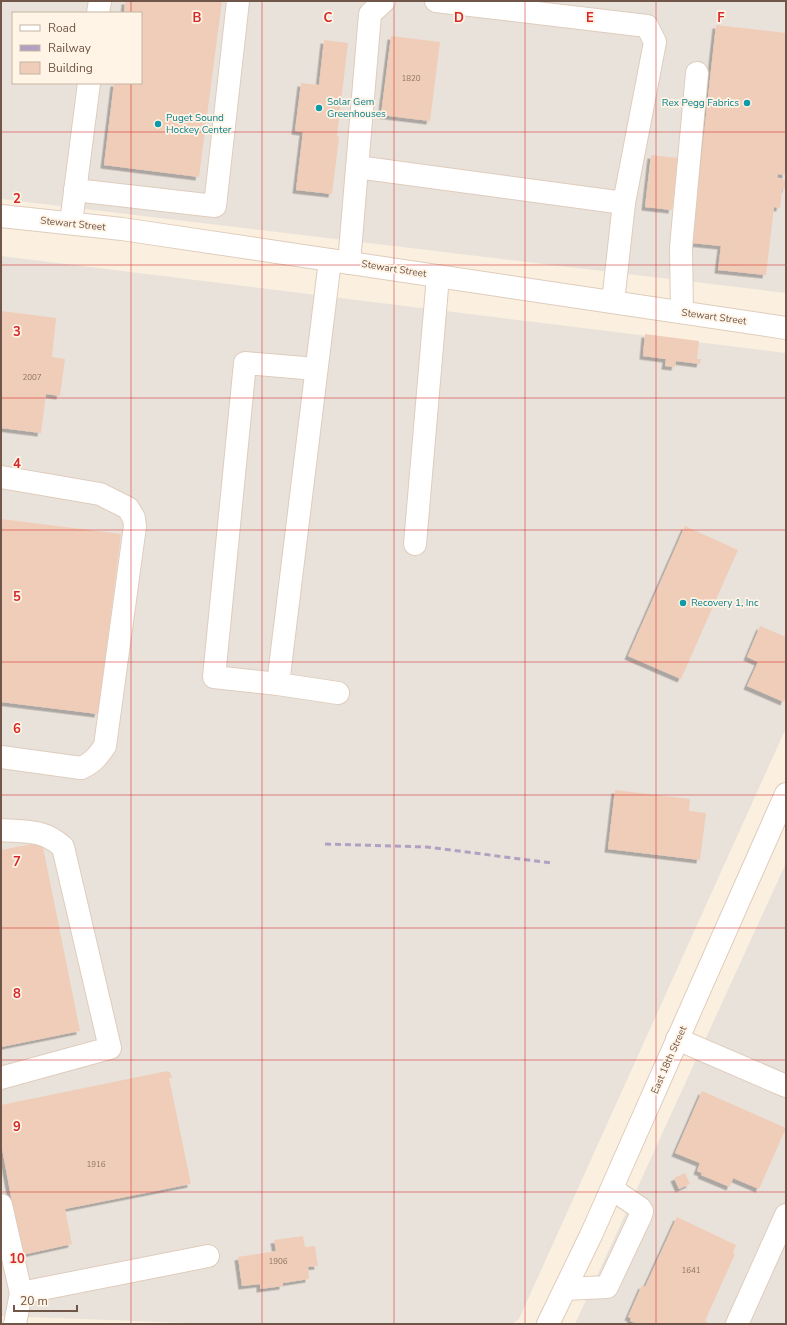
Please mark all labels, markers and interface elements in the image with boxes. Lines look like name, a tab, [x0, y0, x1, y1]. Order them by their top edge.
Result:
text: B	[193, 9, 202, 27]
text: C	[324, 9, 333, 27]
text: D	[454, 9, 464, 27]
text: E	[586, 9, 594, 27]
text: F	[717, 9, 725, 27]
legend	[12, 12, 142, 84]
text: Road	[48, 20, 76, 36]
text: Railway	[48, 40, 92, 56]
text: Building	[48, 60, 93, 76]
house number: 1820	[401, 73, 421, 84]
place label: Solar Gem Greenhouses	[327, 95, 386, 121]
place label: Rex Pegg Fabrics	[662, 96, 739, 110]
marker: Rex Pegg Fabrics	[742, 98, 752, 108]
marker: Solar Gem Greenhouses	[314, 103, 324, 113]
place label: Puget Sound Hockey Center	[166, 111, 232, 137]
marker: Puget Sound Hockey Center	[153, 119, 163, 129]
text: 2	[13, 190, 21, 208]
street label: Stewart Street	[40, 214, 107, 234]
street label: Stewart Street	[360, 257, 428, 281]
street label: Stewart Street	[681, 305, 748, 329]
text: 3	[13, 323, 21, 341]
house number: 2007	[22, 372, 42, 383]
text: 4	[13, 455, 21, 473]
text: 5	[13, 588, 21, 606]
place label: Recovery 1, Inc	[691, 596, 759, 610]
marker: Recovery 1, Inc	[678, 598, 688, 608]
text: 6	[13, 720, 21, 738]
text: 7	[13, 853, 21, 871]
text: 8	[13, 985, 21, 1003]
street label: East 18th Street	[648, 1023, 690, 1096]
text: 9	[13, 1118, 21, 1136]
house number: 1916	[86, 1159, 106, 1170]
text: 10	[9, 1250, 25, 1268]
house number: 1906	[268, 1256, 288, 1267]
house number: 1641	[681, 1265, 701, 1276]
scale bar	[14, 1287, 77, 1313]
text: 20 m	[20, 1293, 48, 1309]

